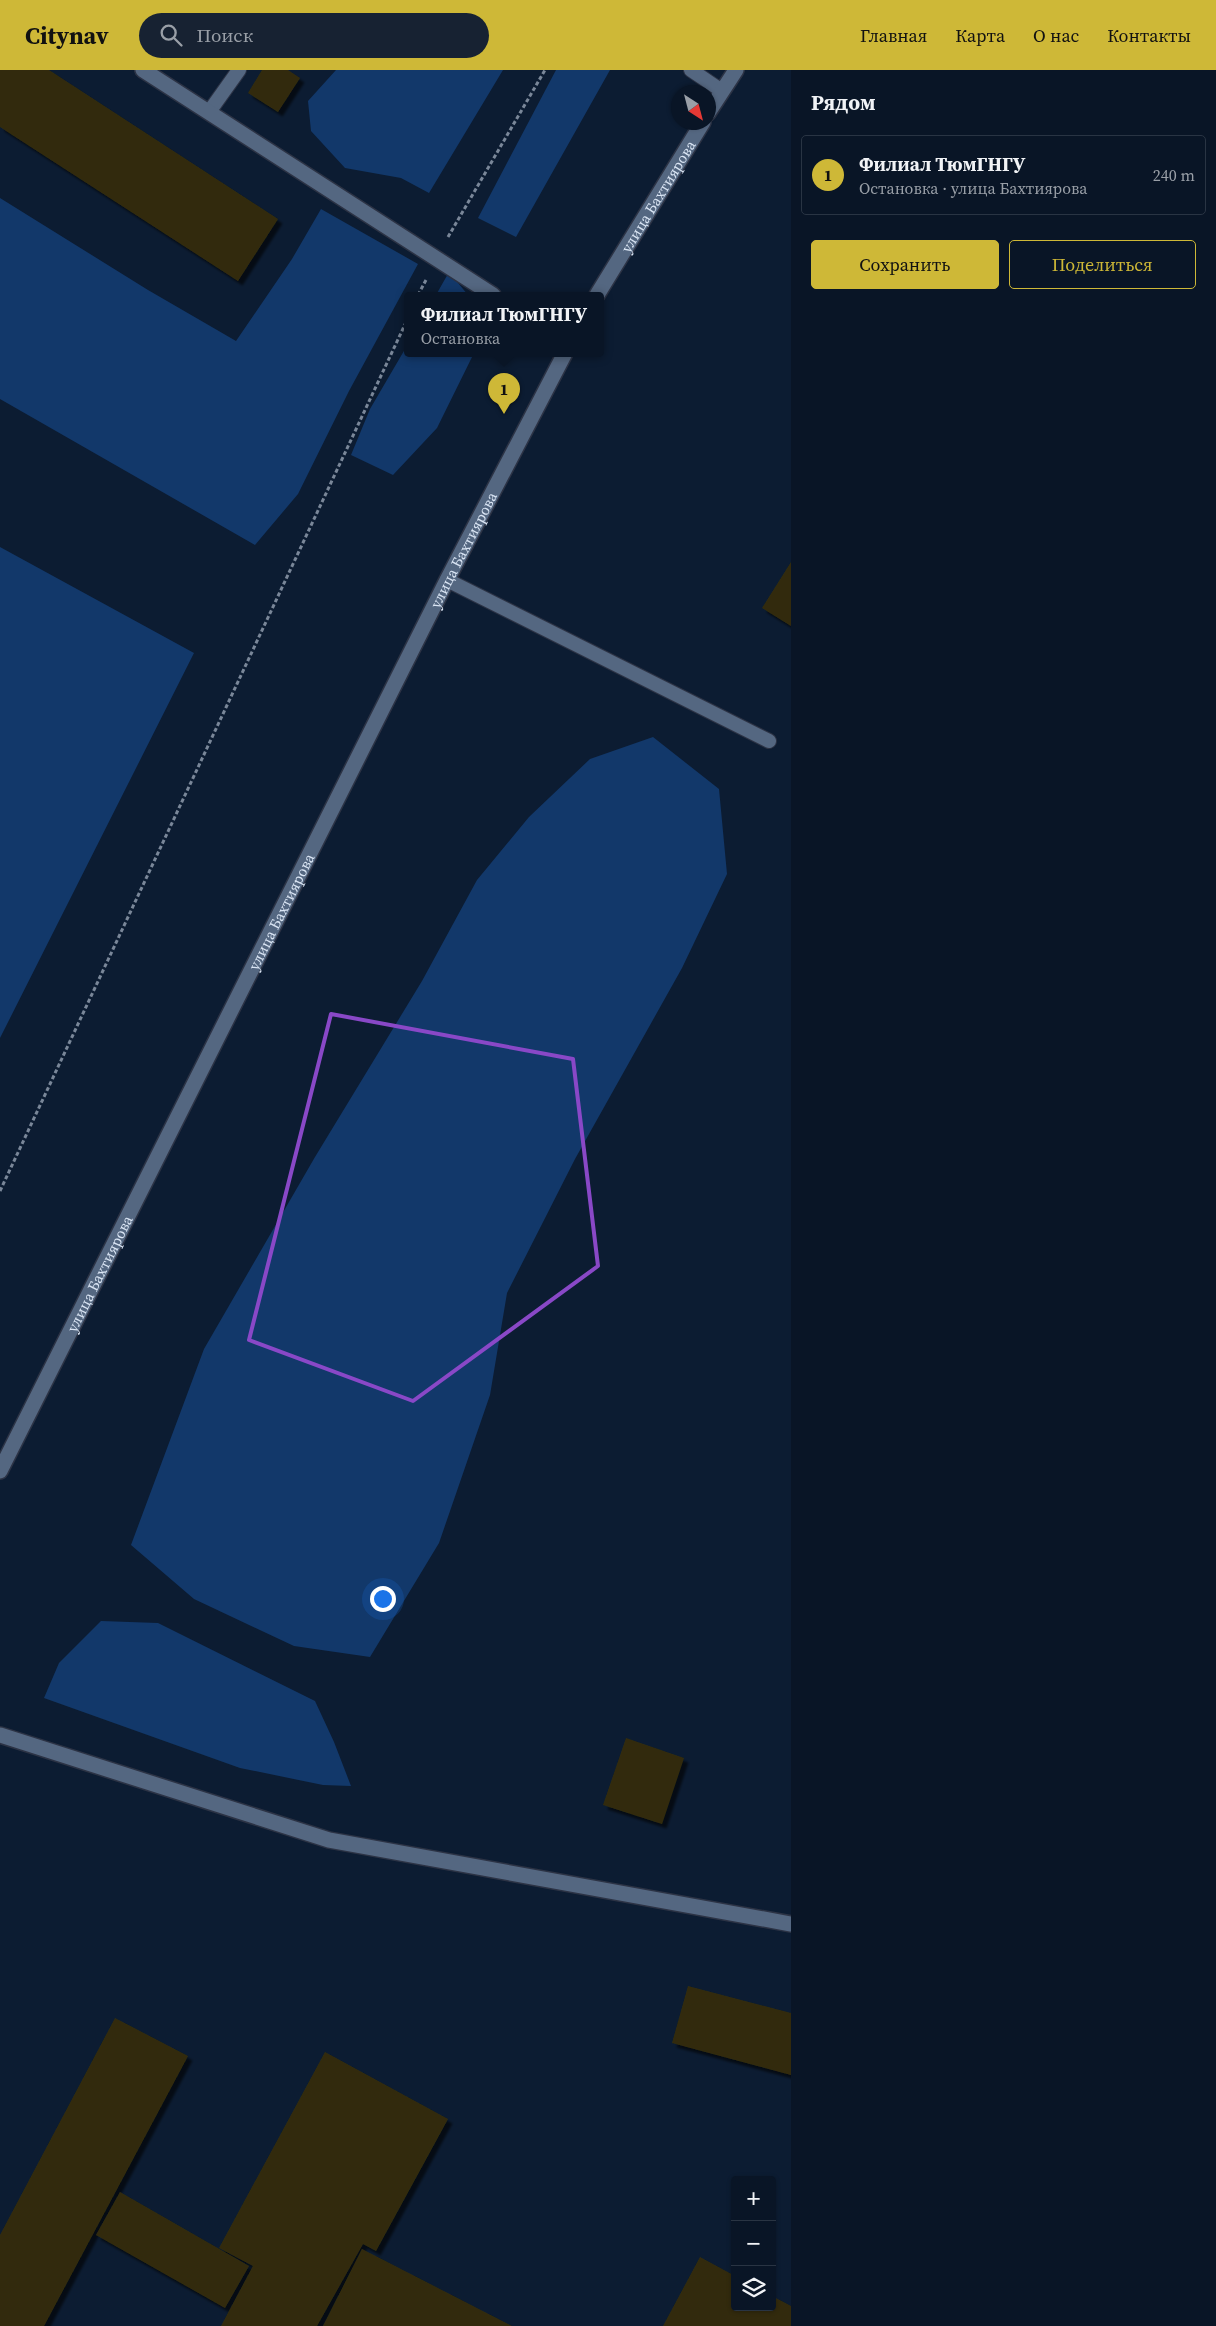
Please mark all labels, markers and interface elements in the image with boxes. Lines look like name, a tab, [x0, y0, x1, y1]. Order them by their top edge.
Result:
search box	[139, 13, 489, 58]
text: Citynav	[25, 19, 109, 52]
icon: search	[157, 21, 185, 49]
text: Поиск	[197, 22, 253, 48]
text: Главная	[860, 23, 927, 48]
text: Карта	[955, 23, 1005, 48]
text: О нас	[1033, 23, 1079, 48]
text: Контакты	[1107, 23, 1191, 48]
north arrow	[671, 85, 716, 130]
text: Рядом	[811, 88, 876, 117]
street label: улица Бахтиярова	[615, 136, 700, 256]
text: Филиал ТюмГНГУ	[859, 151, 1025, 177]
text: 1	[824, 164, 832, 186]
text: 240 m	[1153, 164, 1195, 186]
text: Остановка · улица Бахтиярова	[859, 177, 1087, 199]
button: Сохранить	[811, 240, 999, 289]
button: Поделиться	[1009, 240, 1196, 289]
popup	[404, 292, 604, 357]
text: Филиал ТюмГНГУ	[421, 301, 587, 327]
text: Остановка	[421, 327, 500, 349]
pin: 1	[488, 373, 520, 414]
street label: улица Бахтиярова	[424, 488, 502, 612]
street label: улица Бахтиярова	[243, 849, 319, 974]
street label: улица Бахтиярова	[61, 1211, 137, 1336]
your location	[370, 1586, 396, 1612]
map controls	[731, 2176, 776, 2311]
button: +	[731, 2176, 776, 2221]
button: −	[731, 2221, 776, 2266]
button: layers	[731, 2266, 776, 2311]

